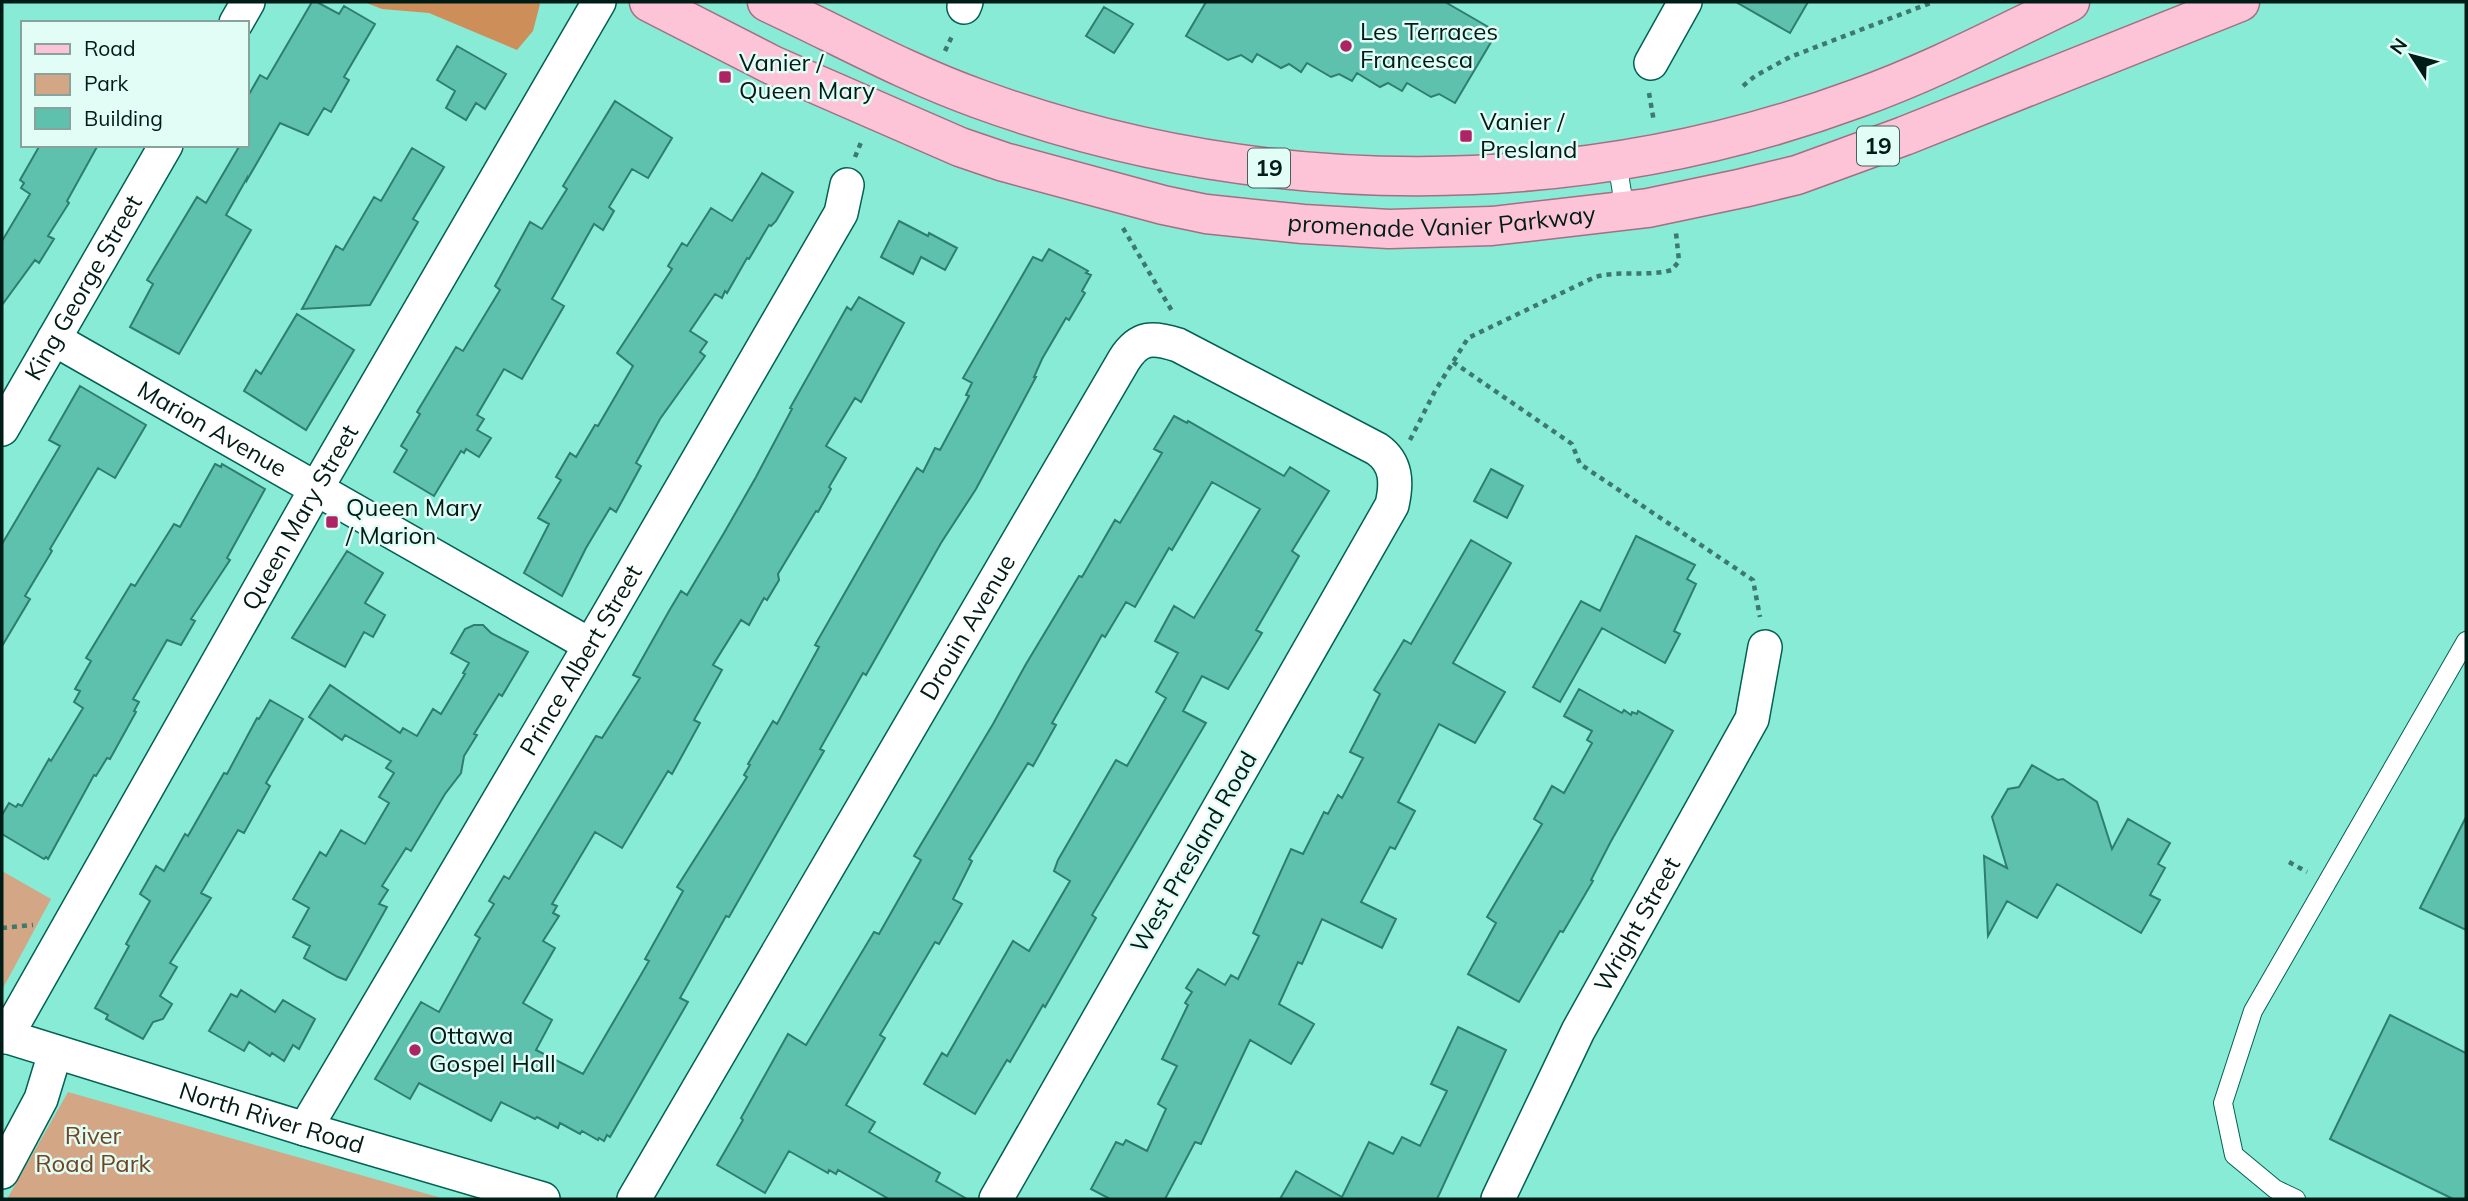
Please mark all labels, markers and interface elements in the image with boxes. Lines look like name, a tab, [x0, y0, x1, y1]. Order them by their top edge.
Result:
place label: Les Terraces Francesca	[1360, 16, 1498, 74]
legend	[21, 21, 248, 147]
north arrow	[2377, 21, 2447, 91]
text: N	[2384, 33, 2412, 59]
text: Road	[84, 35, 135, 61]
marker: Les Terraces Francesca	[1338, 38, 1354, 54]
place label: Vanier / Queen Mary	[739, 47, 875, 105]
marker: Vanier / Queen Mary	[717, 69, 733, 85]
text: Park	[84, 70, 128, 96]
text: Building	[84, 105, 163, 131]
place label: Vanier / Presland	[1480, 106, 1577, 164]
road number: 19	[1857, 127, 1899, 166]
marker: Vanier / Presland	[1458, 128, 1474, 144]
road number: 19	[1248, 148, 1290, 188]
street label: King George Street	[17, 189, 148, 385]
street label: promenade Vanier Parkway	[1286, 198, 1597, 243]
street label: Marion Avenue	[133, 374, 293, 483]
street label: Queen Mary Street	[235, 419, 364, 615]
place label: Queen Mary / Marion	[345, 492, 482, 550]
marker: Queen Mary / Marion	[324, 514, 340, 530]
street label: Drouin Avenue	[913, 549, 1021, 705]
street label: Prince Albert Street	[513, 559, 648, 761]
street label: West Presland Road	[1123, 746, 1263, 957]
street label: Wright Street	[1587, 851, 1686, 997]
place label: Ottawa Gospel Hall	[429, 1020, 556, 1078]
marker: Ottawa Gospel Hall	[407, 1042, 423, 1058]
street label: North River Road	[176, 1075, 368, 1160]
park label: River Road Park	[35, 1120, 151, 1178]

